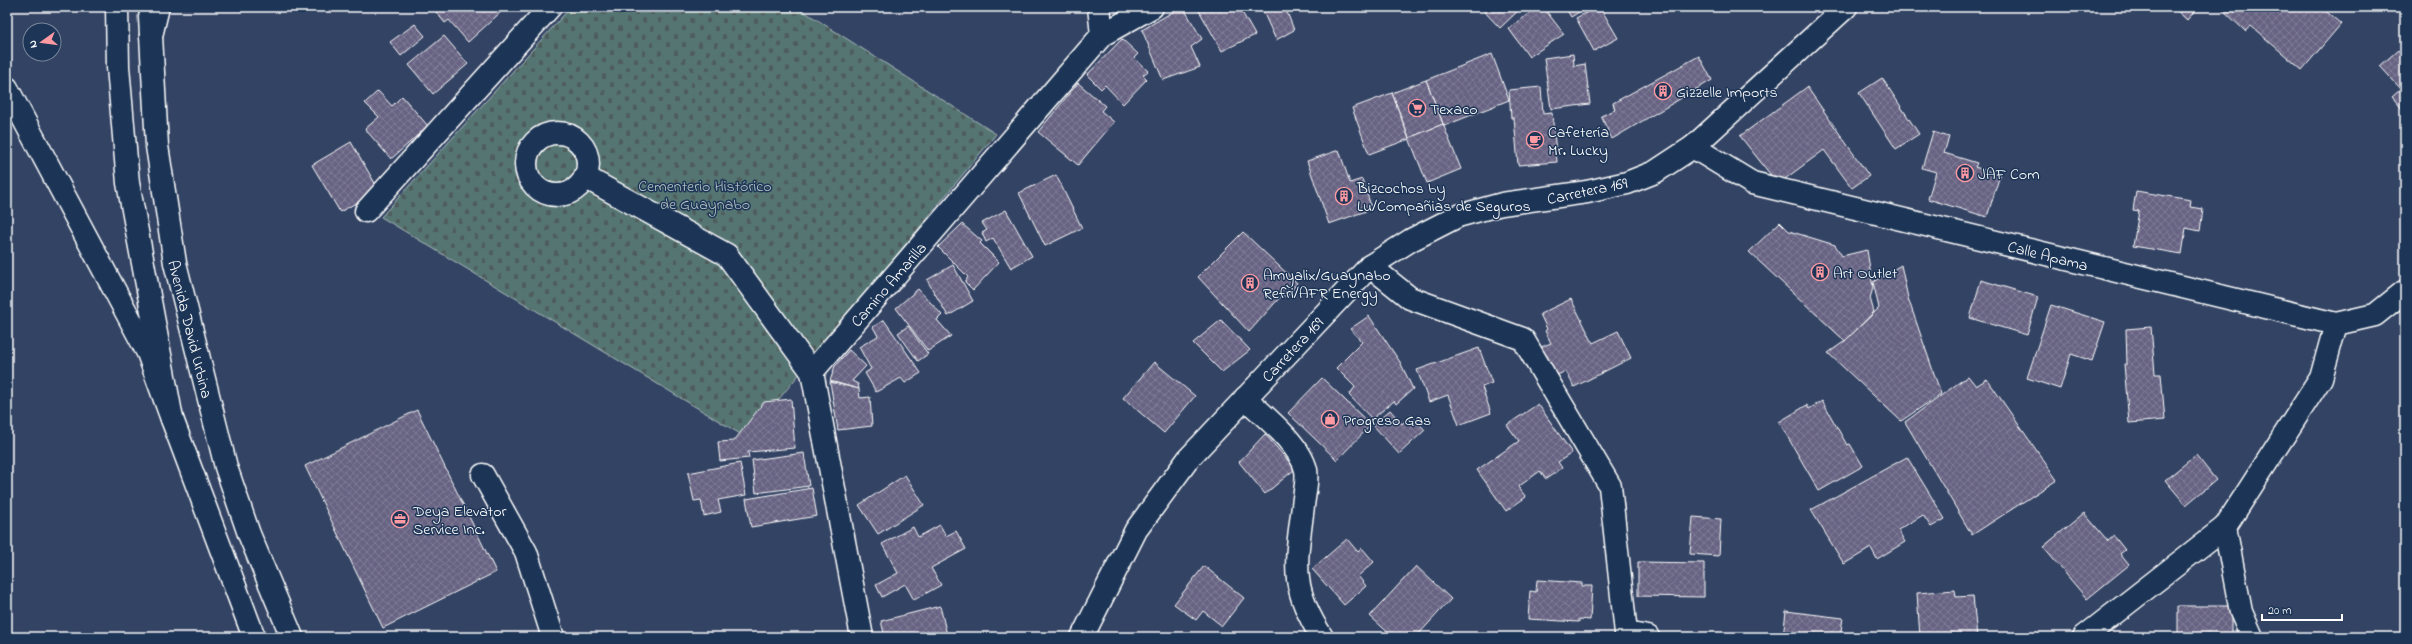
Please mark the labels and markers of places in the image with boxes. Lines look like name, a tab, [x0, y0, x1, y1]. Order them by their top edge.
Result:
building icon: Gizzelle Imports	[1653, 81, 1673, 101]
place label: Gizzelle Imports	[1676, 81, 1778, 105]
supermarket icon: Texaco	[1407, 98, 1427, 118]
place label: Texaco	[1430, 98, 1478, 122]
place label: Cafetería Mr. Lucky	[1548, 121, 1609, 163]
cafe icon: Cafetería Mr. Lucky	[1525, 130, 1545, 150]
building icon: JAF Com	[1955, 163, 1975, 183]
place label: JAF Com	[1978, 163, 2040, 187]
place label: Bizcochos by Lu/Compañias de Seguros	[1356, 177, 1531, 219]
building icon: Bizcochos by Lu/Compañias de Seguros	[1334, 186, 1354, 206]
building icon: Art Outlet	[1810, 262, 1830, 282]
place label: Art Outlet	[1833, 262, 1898, 286]
place label: Amyalix/Guaynabo Refri/AFR Energy	[1263, 264, 1390, 306]
building icon: Amyalix/Guaynabo Refri/AFR Energy	[1240, 273, 1260, 293]
shop icon: Progreso Gas	[1320, 409, 1340, 429]
place label: Progreso Gas	[1343, 409, 1431, 433]
place label: Deya Elevator Service Inc.	[412, 500, 507, 542]
office icon: Deya Elevator Service Inc.	[390, 509, 410, 529]

